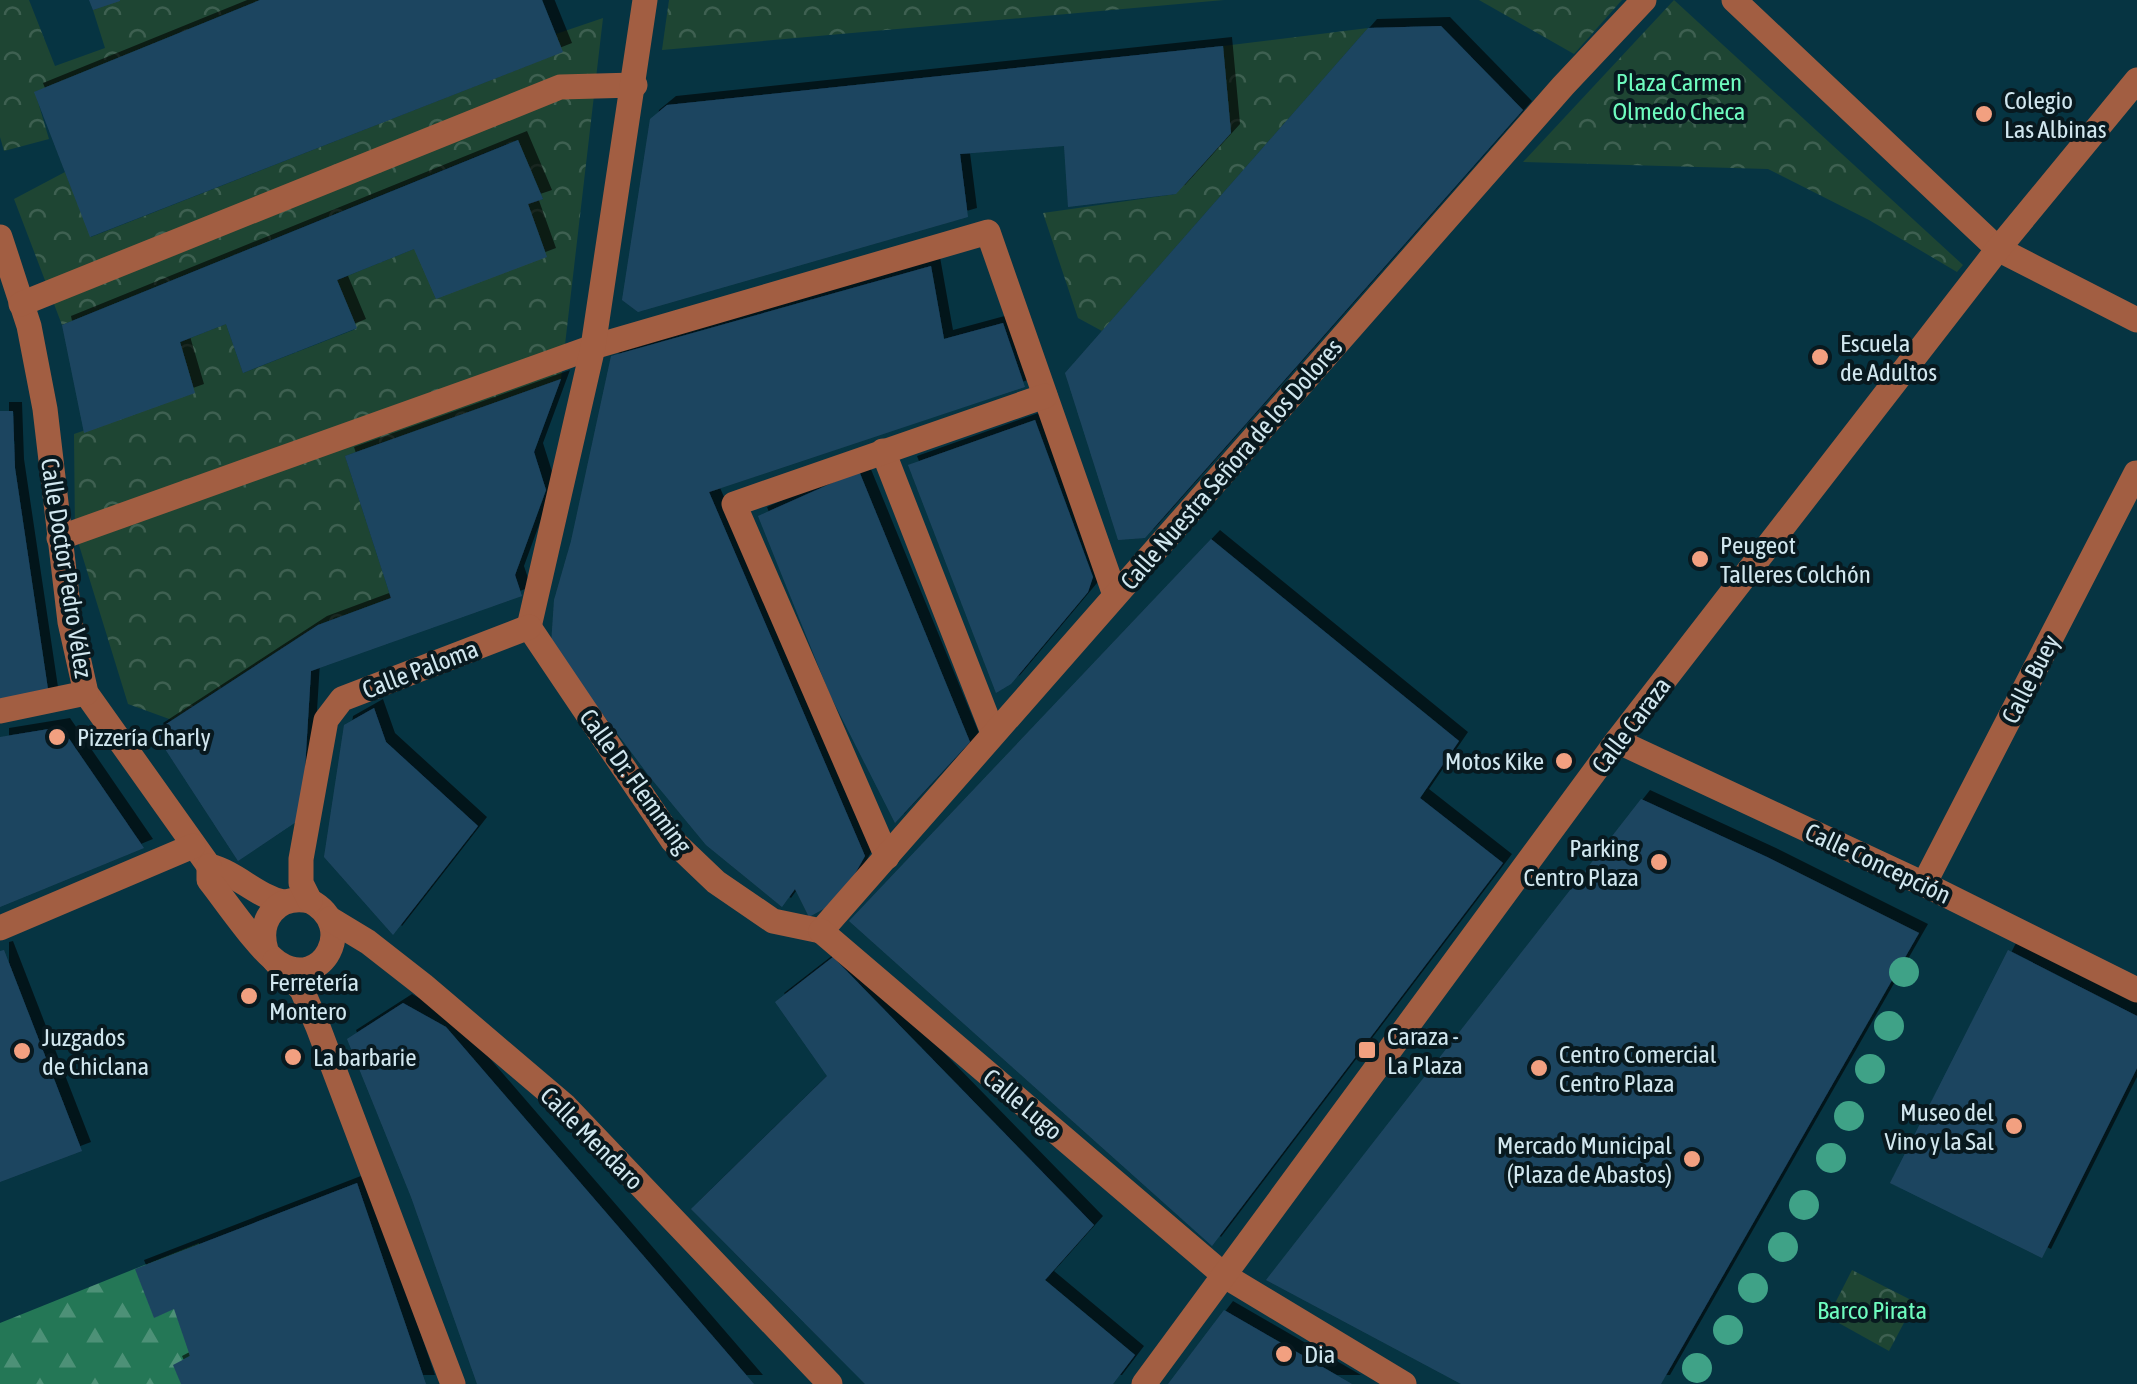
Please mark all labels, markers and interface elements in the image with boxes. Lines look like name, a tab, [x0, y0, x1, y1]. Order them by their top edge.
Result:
park label: Plaza Carmen Olmedo Checa	[1613, 68, 1745, 125]
place label: Colegio Las Albinas	[2004, 86, 2107, 143]
marker: Colegio Las Albinas	[1973, 103, 1995, 125]
place label: Escuela de Adultos	[1840, 329, 1937, 386]
street label: Calle Nuestra Señora de los Dolores	[1115, 333, 1348, 595]
marker: Escuela de Adultos	[1809, 346, 1831, 368]
street label: Calle Doctor Pedro Vélez	[36, 456, 98, 680]
place label: Peugeot Talleres Colchón	[1720, 531, 1871, 588]
marker: Peugeot Talleres Colchón	[1689, 548, 1711, 570]
street label: Calle Buey	[1996, 630, 2064, 728]
street label: Calle Paloma	[358, 634, 482, 704]
street label: Calle Caraza	[1586, 672, 1676, 778]
street label: Calle Dr. Flemming	[574, 703, 698, 859]
place label: Pizzería Charly	[77, 723, 211, 751]
marker: Pizzería Charly	[46, 726, 68, 748]
place label: Motos Kike	[1445, 747, 1544, 775]
marker: Motos Kike	[1553, 750, 1575, 772]
street label: Calle Concepción	[1801, 817, 1955, 909]
place label: Parking Centro Plaza	[1523, 834, 1639, 891]
marker: Parking Centro Plaza	[1648, 851, 1670, 873]
place label: Ferretería Montero	[269, 968, 359, 1025]
marker: Ferretería Montero	[238, 985, 260, 1007]
place label: Caraza - La Plaza	[1387, 1022, 1463, 1079]
place label: Juzgados de Chiclana	[42, 1023, 149, 1080]
marker: Caraza - La Plaza	[1356, 1039, 1378, 1061]
marker: Juzgados de Chiclana	[11, 1040, 33, 1062]
place label: Centro Comercial Centro Plaza	[1559, 1040, 1717, 1097]
place label: La barbarie	[313, 1043, 417, 1071]
marker: La barbarie	[282, 1046, 304, 1068]
marker: Centro Comercial Centro Plaza	[1528, 1057, 1550, 1079]
street label: Calle Lugo	[978, 1063, 1068, 1145]
street label: Calle Mendaro	[535, 1081, 649, 1195]
place label: Museo del Vino y la Sal	[1885, 1098, 1994, 1155]
marker: Museo del Vino y la Sal	[2003, 1115, 2025, 1137]
place label: Mercado Municipal (Plaza de Abastos)	[1497, 1131, 1672, 1188]
marker: Mercado Municipal (Plaza de Abastos)	[1681, 1148, 1703, 1170]
park label: Barco Pirata	[1817, 1296, 1927, 1324]
place label: Dia	[1304, 1340, 1335, 1368]
marker: Dia	[1273, 1343, 1295, 1365]

